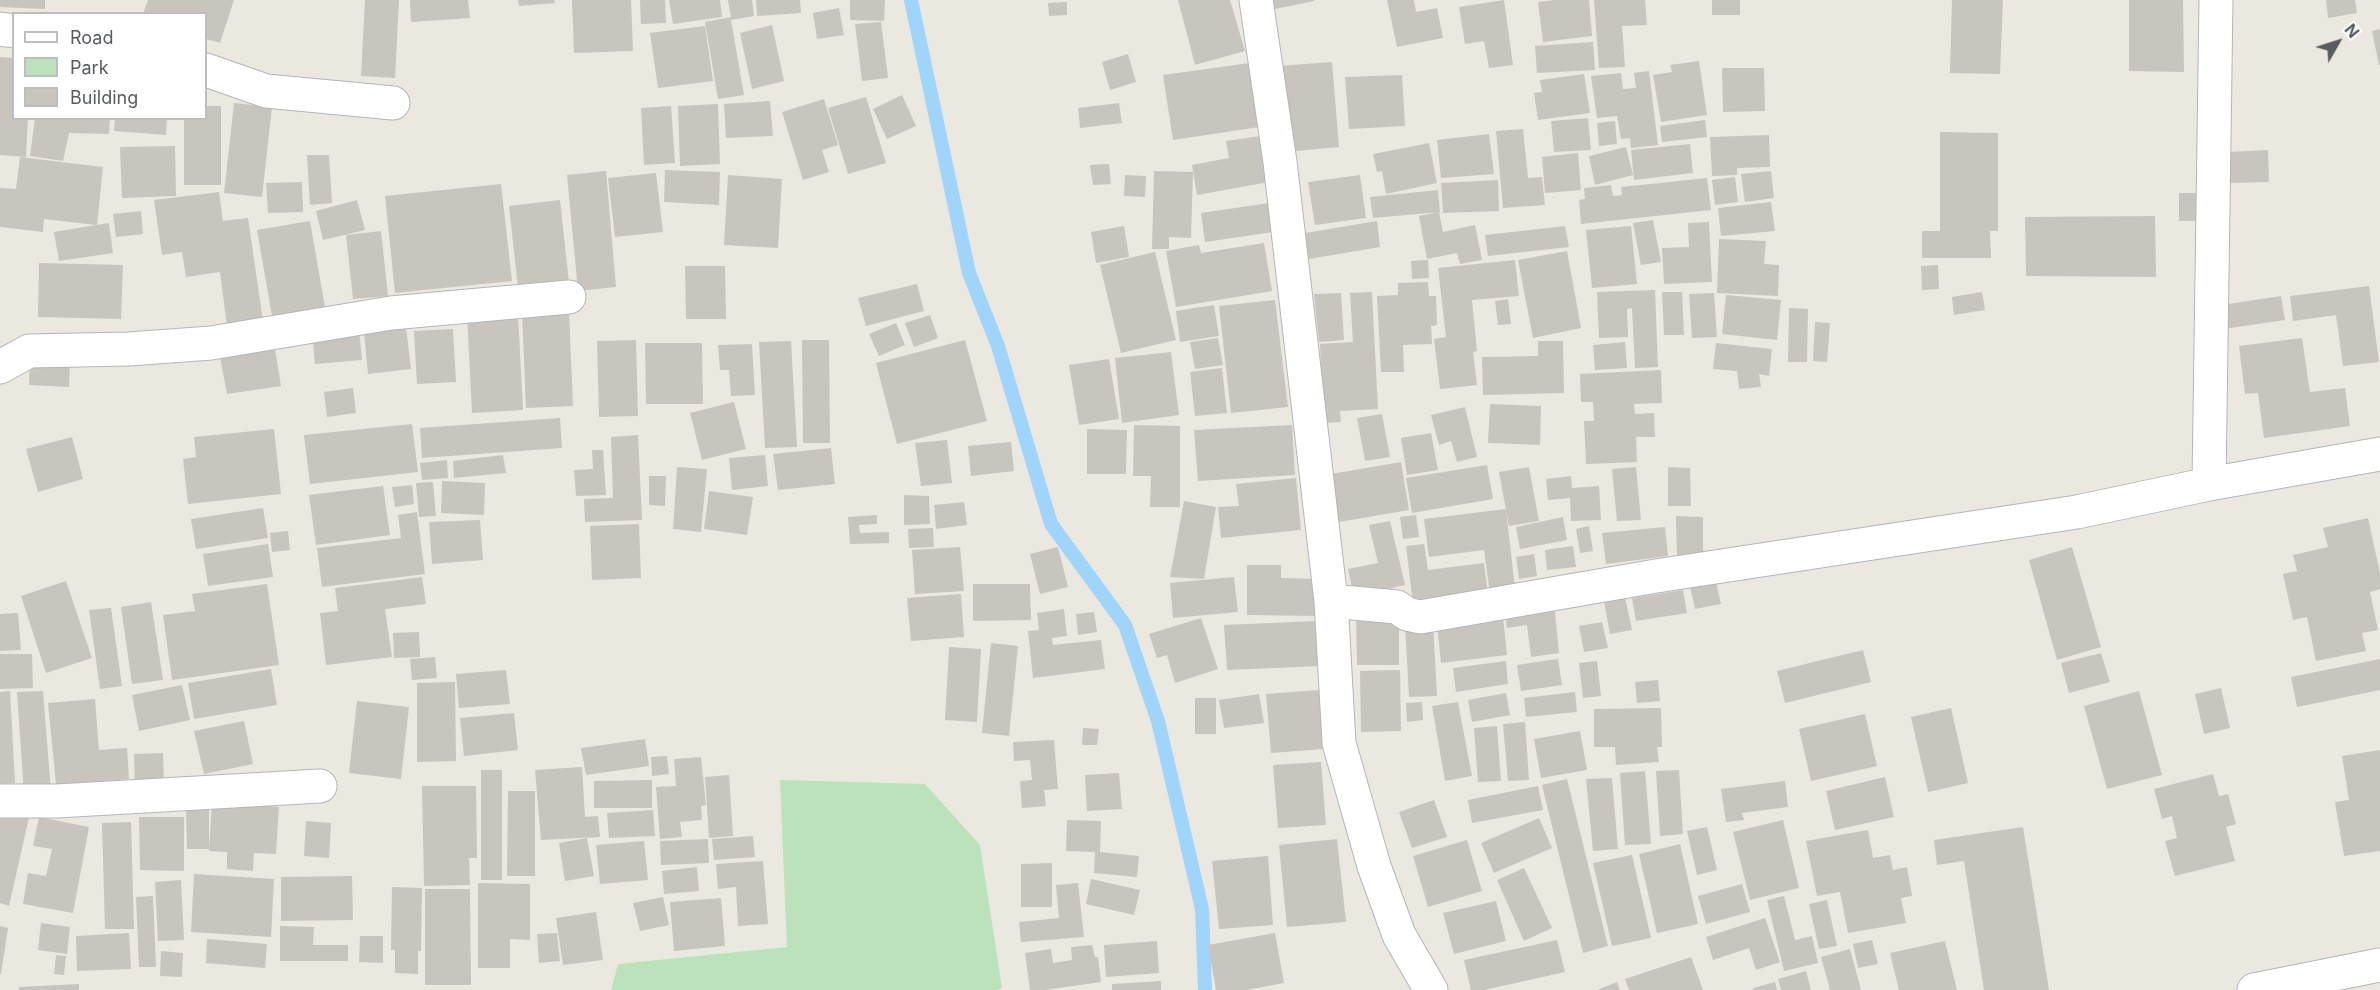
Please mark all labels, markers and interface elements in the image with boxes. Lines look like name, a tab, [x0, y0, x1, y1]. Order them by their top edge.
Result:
legend	[12, 12, 207, 120]
north arrow	[2308, 12, 2368, 72]
text: N	[2340, 20, 2364, 42]
text: Road	[70, 27, 113, 48]
text: Park	[70, 57, 109, 78]
text: Building	[70, 87, 138, 108]

